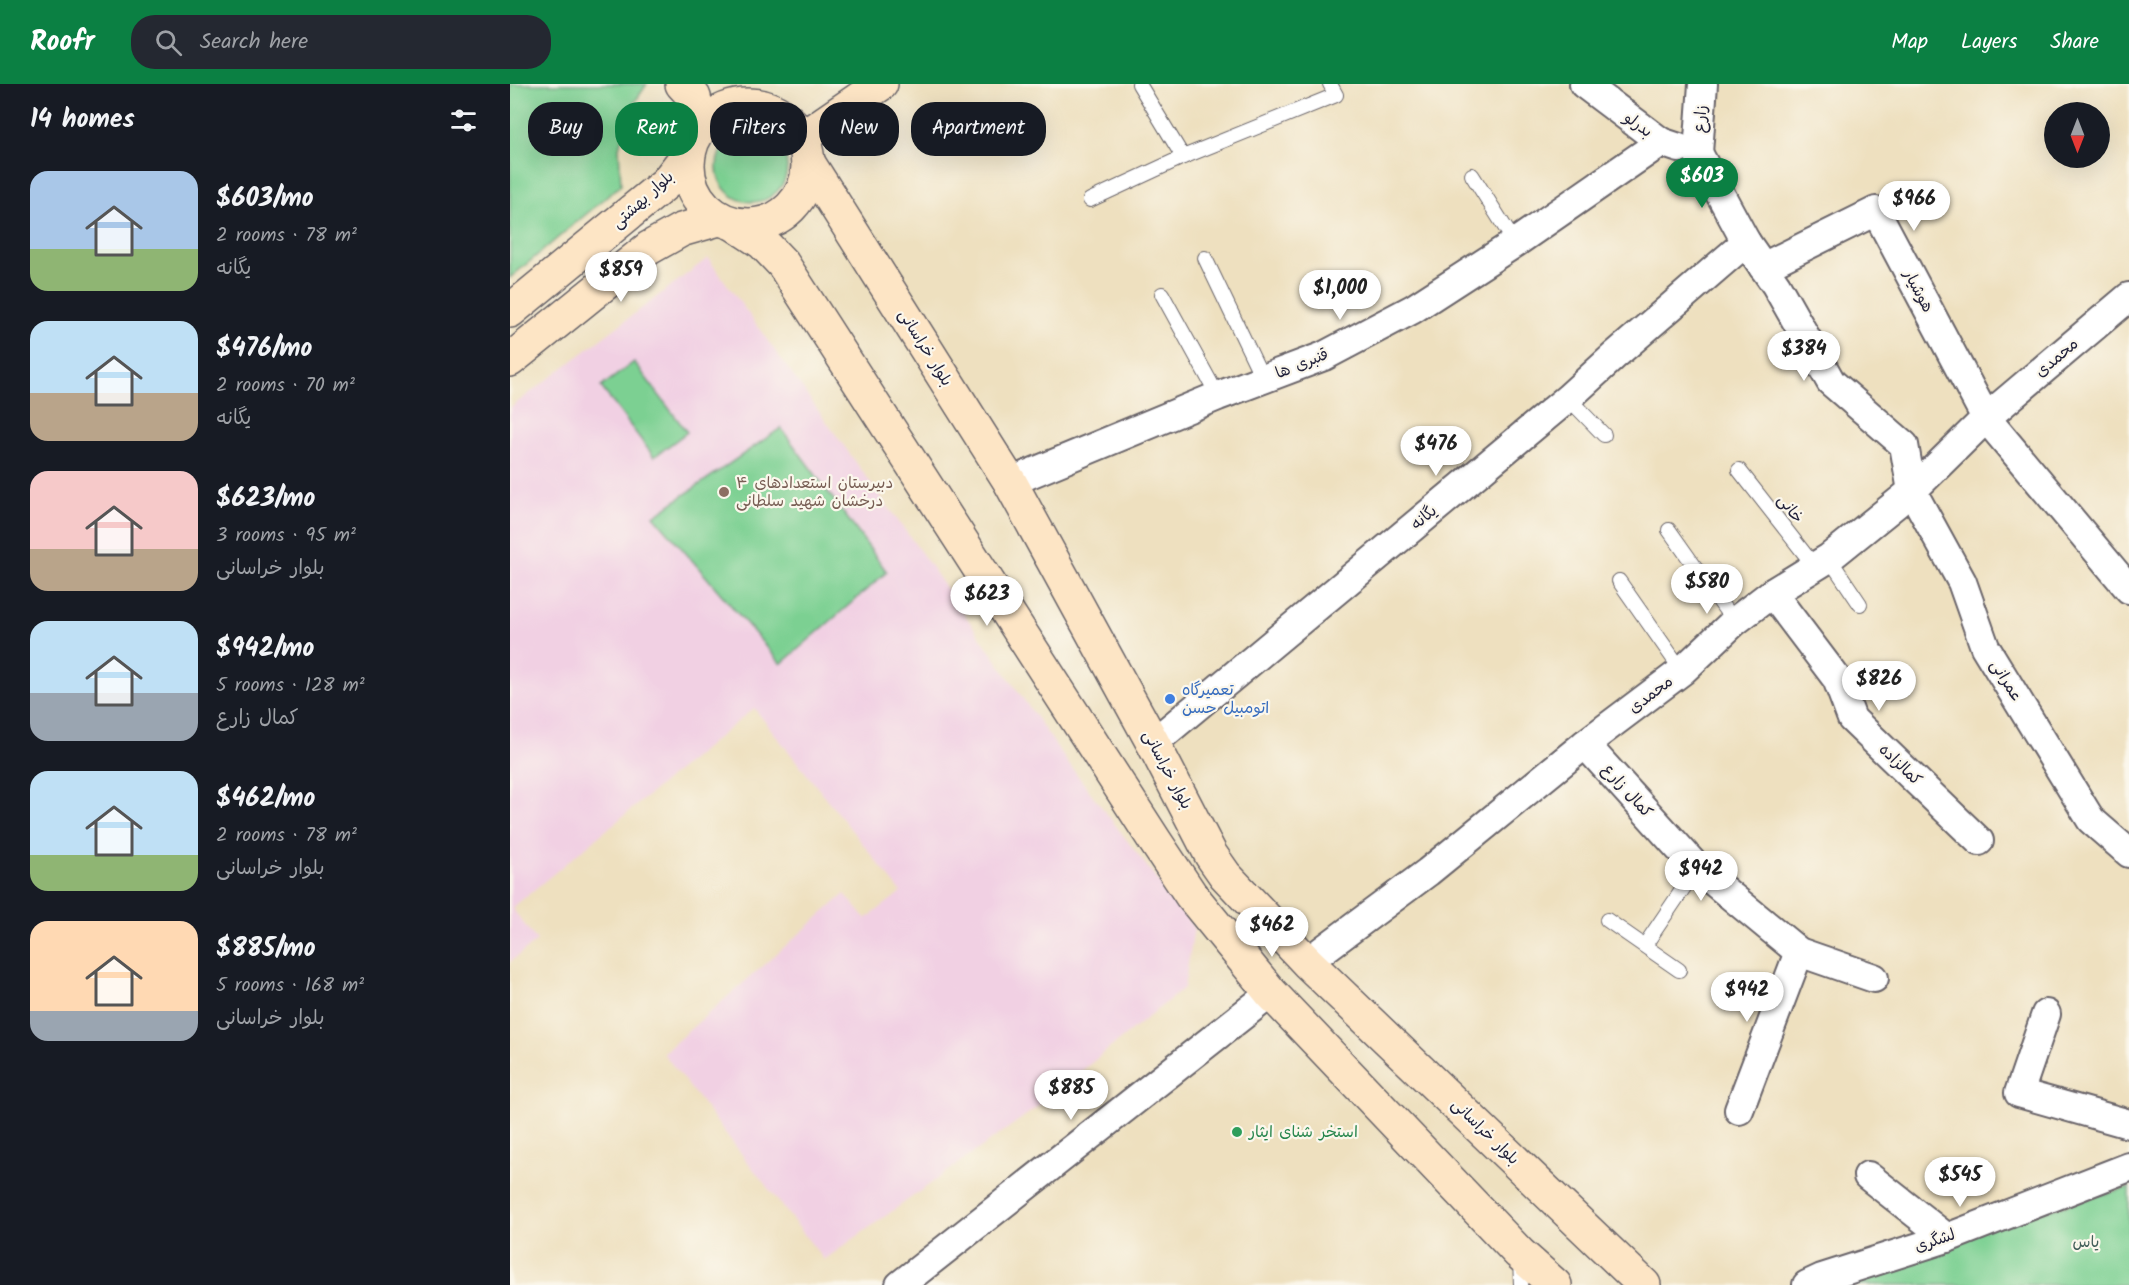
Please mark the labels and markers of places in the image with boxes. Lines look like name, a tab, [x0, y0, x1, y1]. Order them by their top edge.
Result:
pin: $603	[1666, 158, 1738, 209]
pin: $966	[1878, 181, 1950, 232]
pin: $859	[585, 252, 657, 303]
pin: $1,000	[1291, 270, 1389, 321]
pin: $384	[1768, 331, 1840, 382]
pin: $476	[1400, 426, 1472, 477]
place label: ۴ دبیرستان استعدادهای درخشان شهید سلطانی	[736, 471, 893, 514]
marker: ۴ دبیرستان استعدادهای درخشان شهید سلطانی	[717, 485, 731, 499]
pin: $580	[1671, 564, 1743, 615]
pin: $623	[951, 576, 1023, 627]
pin: $826	[1843, 661, 1915, 712]
place label: تعمیرگاه اتومبیل حسن	[1182, 678, 1269, 721]
marker: تعمیرگاه اتومبیل حسن	[1163, 692, 1177, 706]
pin: $942	[1665, 851, 1737, 902]
pin: $462	[1236, 907, 1308, 958]
pin: $942	[1711, 972, 1783, 1023]
pin: $885	[1035, 1070, 1107, 1121]
place label: استخر شنای ایثار	[1247, 1120, 1358, 1145]
marker: استخر شنای ایثار	[1230, 1125, 1244, 1139]
pin: $545	[1924, 1157, 1996, 1208]

